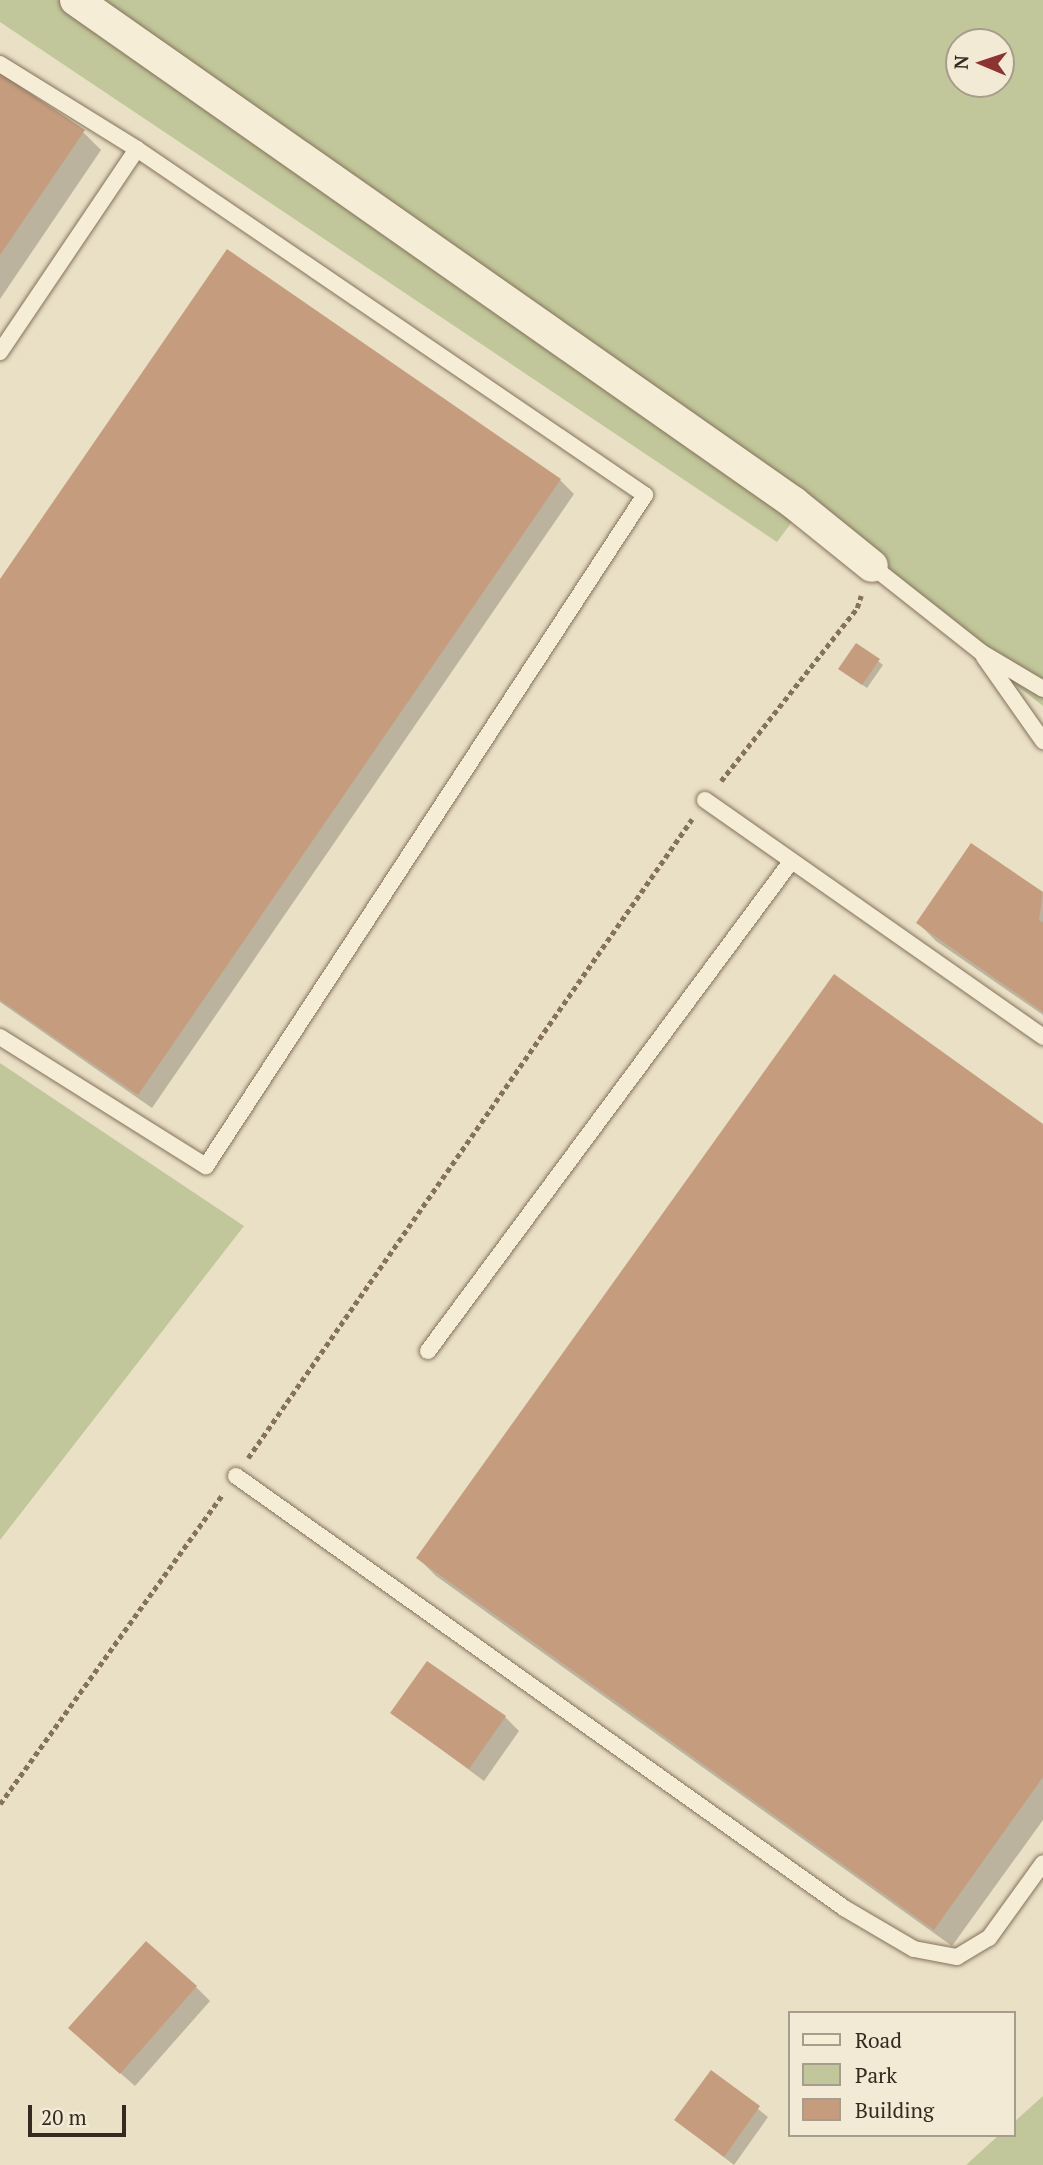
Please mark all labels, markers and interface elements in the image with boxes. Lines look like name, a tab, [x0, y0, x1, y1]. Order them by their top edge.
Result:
north arrow	[945, 28, 1015, 98]
text: N	[948, 55, 973, 70]
legend	[788, 2011, 1015, 2137]
text: Road	[855, 2026, 902, 2054]
text: Park	[855, 2061, 897, 2089]
scale bar	[32, 2092, 130, 2136]
text: Building	[855, 2096, 934, 2124]
text: 20 m	[41, 2103, 87, 2131]

